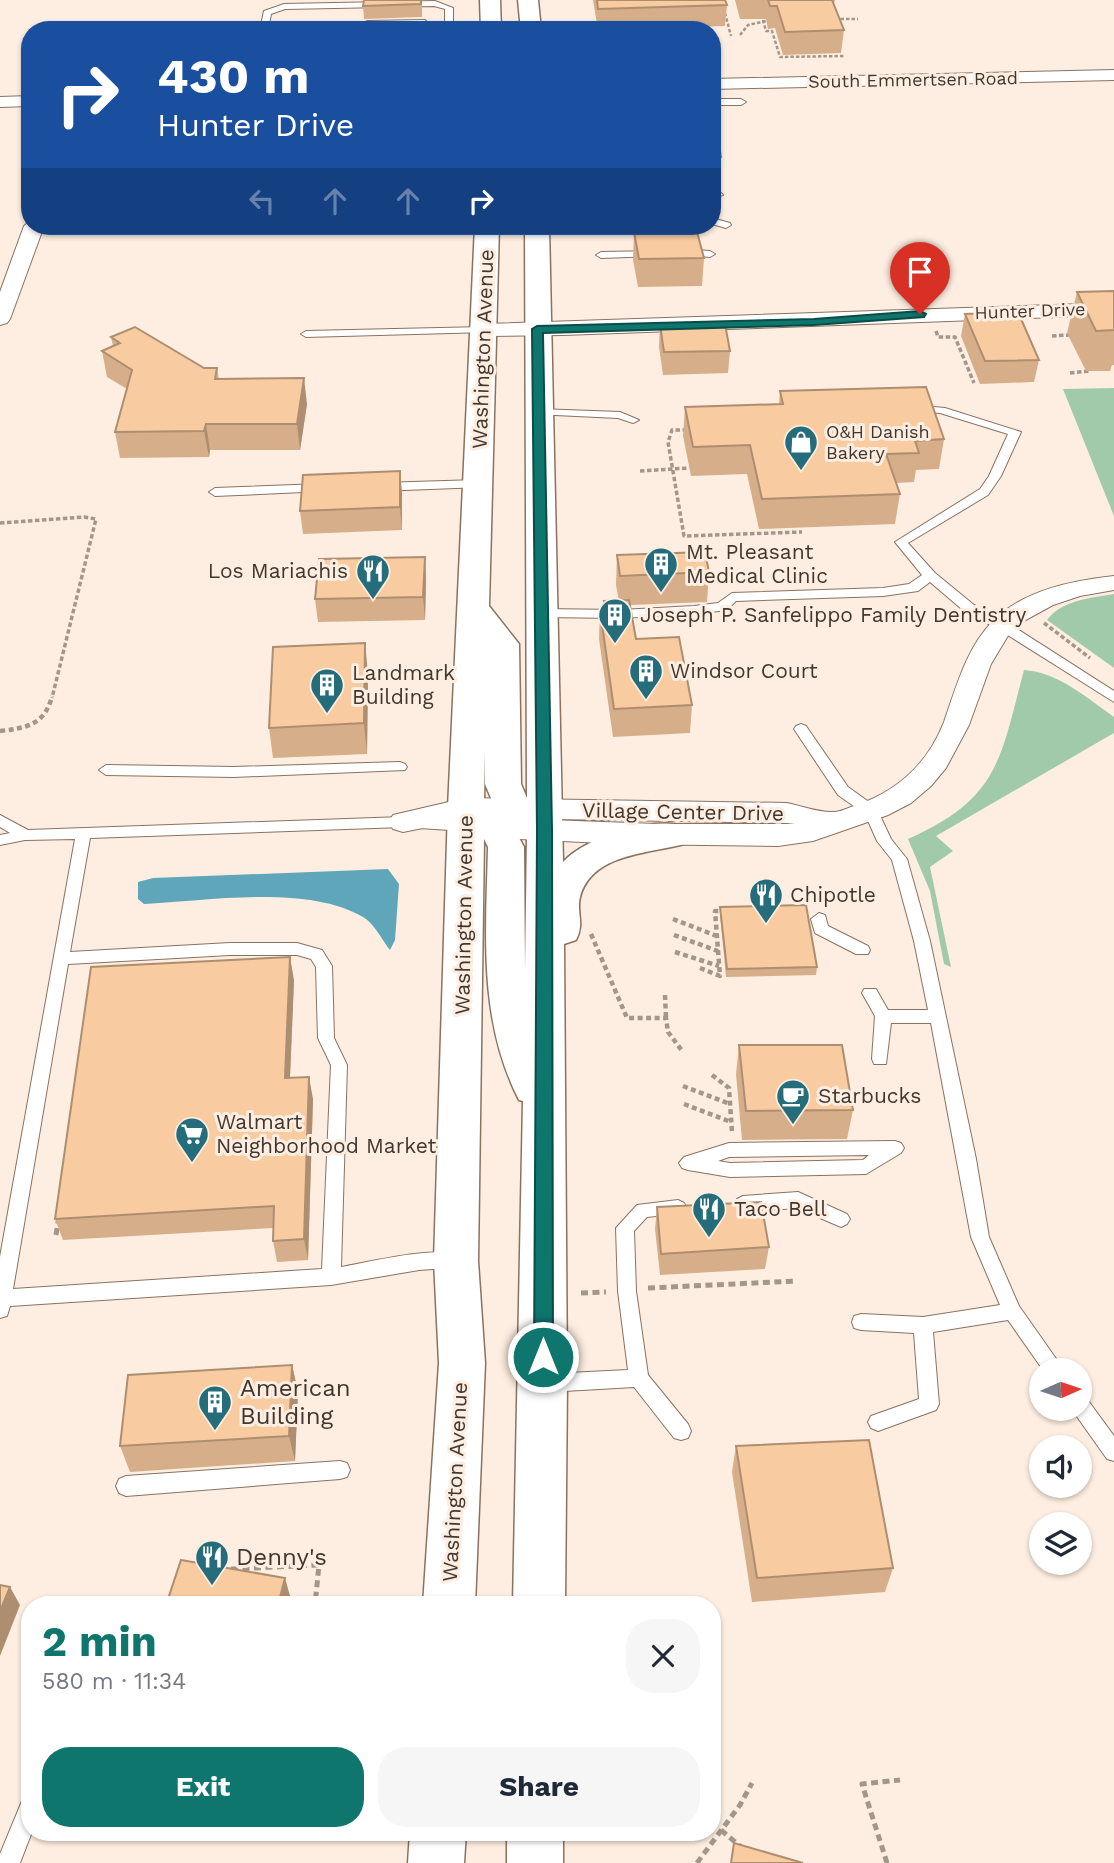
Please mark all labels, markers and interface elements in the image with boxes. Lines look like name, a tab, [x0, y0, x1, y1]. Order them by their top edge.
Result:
text: 430 m	[157, 47, 309, 105]
icon: right	[42, 49, 133, 140]
street label: South Emmertsen Road	[808, 67, 1018, 92]
text: Hunter Drive	[157, 106, 354, 144]
icon: left	[243, 182, 281, 220]
icon: ahead	[316, 182, 354, 220]
icon: ahead	[389, 182, 427, 220]
icon: right	[462, 182, 500, 220]
pin	[890, 242, 950, 314]
street label: Washington Avenue	[467, 249, 498, 449]
icon: arrive	[901, 253, 939, 291]
street label: Hunter Drive	[974, 298, 1086, 323]
place label: O&H Danish Bakery	[826, 421, 930, 463]
shop icon: O&H Danish Bakery	[782, 423, 820, 472]
place label: Mt. Pleasant Medical Clinic	[686, 539, 828, 588]
building icon: Mt. Pleasant Medical Clinic	[642, 545, 680, 594]
restaurant icon: Los Mariachis	[354, 552, 392, 601]
place label: Los Mariachis	[208, 558, 348, 583]
building icon: Joseph P. Sanfelippo Family Dentistry	[596, 596, 634, 645]
place label: Joseph P. Sanfelippo Family Dentistry	[640, 602, 1027, 627]
building icon: Windsor Court	[627, 652, 665, 701]
place label: Windsor Court	[670, 658, 818, 683]
place label: Landmark Building	[352, 660, 455, 709]
building icon: Landmark Building	[308, 666, 346, 715]
street label: Village Center Drive	[582, 797, 784, 826]
street label: Washington Avenue	[449, 815, 478, 1015]
restaurant icon: Chipotle	[747, 876, 785, 925]
place label: Chipotle	[790, 882, 876, 907]
cafe icon: Starbucks	[774, 1077, 812, 1126]
place label: Starbucks	[818, 1083, 921, 1108]
place label: Walmart Neighborhood Market	[216, 1109, 437, 1158]
supermarket icon: Walmart Neighborhood Market	[173, 1115, 211, 1164]
restaurant icon: Taco Bell	[690, 1190, 728, 1239]
place label: Taco Bell	[734, 1196, 827, 1221]
position arrow	[506, 1320, 580, 1394]
north arrow	[1029, 1358, 1092, 1421]
map controls	[1029, 1358, 1092, 1575]
place label: American Building	[240, 1374, 351, 1430]
street label: Washington Avenue	[437, 1381, 472, 1583]
building icon: American Building	[196, 1383, 234, 1432]
button: sound	[1029, 1435, 1092, 1498]
button: layers	[1029, 1512, 1092, 1575]
restaurant icon: Denny's	[193, 1538, 231, 1587]
place label: Denny's	[236, 1543, 327, 1571]
text: 2 min	[42, 1617, 157, 1666]
button: close	[626, 1619, 700, 1693]
text: 580 m · 11:34	[42, 1668, 186, 1695]
button: Exit	[42, 1747, 364, 1827]
button: Share	[378, 1747, 700, 1827]

